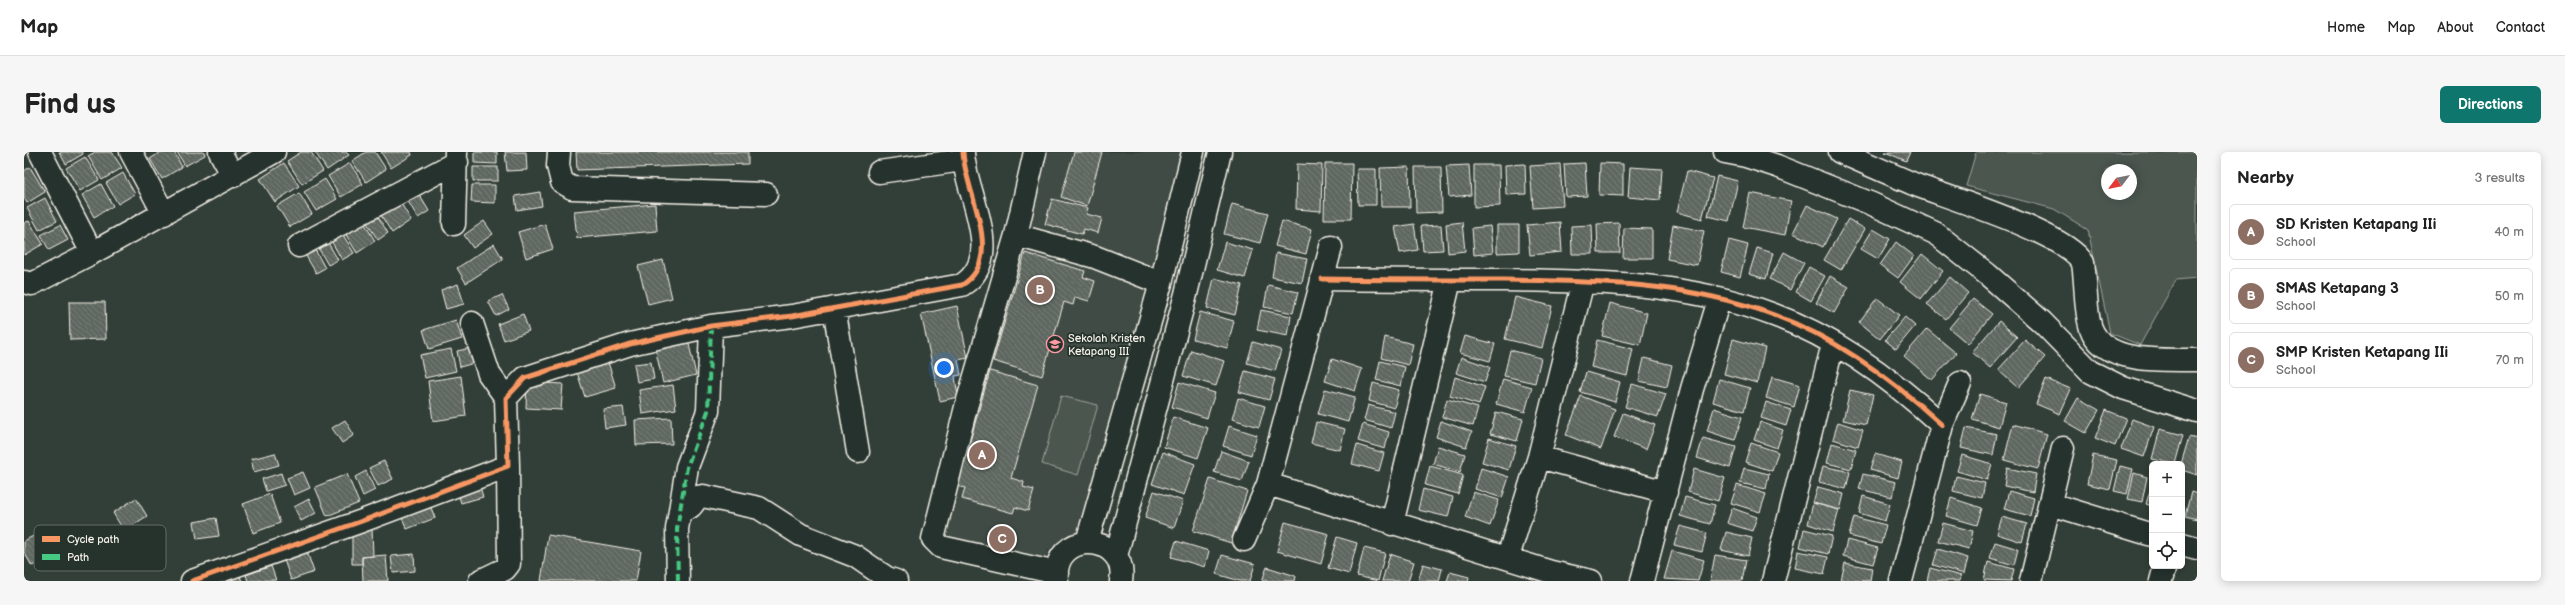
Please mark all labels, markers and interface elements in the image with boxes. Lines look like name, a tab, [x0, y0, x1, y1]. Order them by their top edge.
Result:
text: Map	[20, 16, 58, 39]
text: Home	[2327, 19, 2365, 36]
text: Map	[2387, 19, 2415, 36]
text: About	[2437, 19, 2474, 36]
text: Contact	[2496, 19, 2545, 36]
button: Directions	[2440, 86, 2541, 123]
text: Find us	[24, 88, 116, 121]
north arrow	[2101, 164, 2137, 200]
text: Nearby	[2237, 168, 2294, 188]
text: 3 results	[2474, 170, 2525, 186]
text: SD Kristen Ketapang IIi	[2276, 215, 2436, 234]
text: A	[2247, 224, 2255, 240]
text: 40 m	[2494, 224, 2524, 240]
text: School	[2276, 234, 2316, 250]
pin: B	[1027, 275, 1053, 305]
text: SMAS Ketapang 3	[2276, 279, 2399, 298]
text: B	[2246, 288, 2256, 304]
text: 50 m	[2495, 288, 2524, 304]
text: School	[2276, 298, 2316, 314]
place label: Sekolah Kristen Ketapang III	[1068, 332, 1145, 358]
school or university icon: Sekolah Kristen Ketapang III	[1045, 334, 1065, 354]
text: SMP Kristen Ketapang IIi	[2276, 343, 2448, 362]
text: C	[2246, 352, 2256, 368]
text: 70 m	[2496, 352, 2524, 368]
your location	[934, 358, 954, 378]
text: School	[2276, 362, 2316, 378]
pin: A	[969, 440, 995, 470]
map controls	[2149, 461, 2185, 569]
button: +	[2149, 461, 2185, 497]
button: −	[2149, 497, 2185, 533]
pin: C	[989, 524, 1015, 554]
legend	[34, 525, 166, 571]
text: Cycle path	[67, 533, 119, 546]
button: locate	[2149, 533, 2185, 569]
text: Path	[67, 551, 89, 564]

